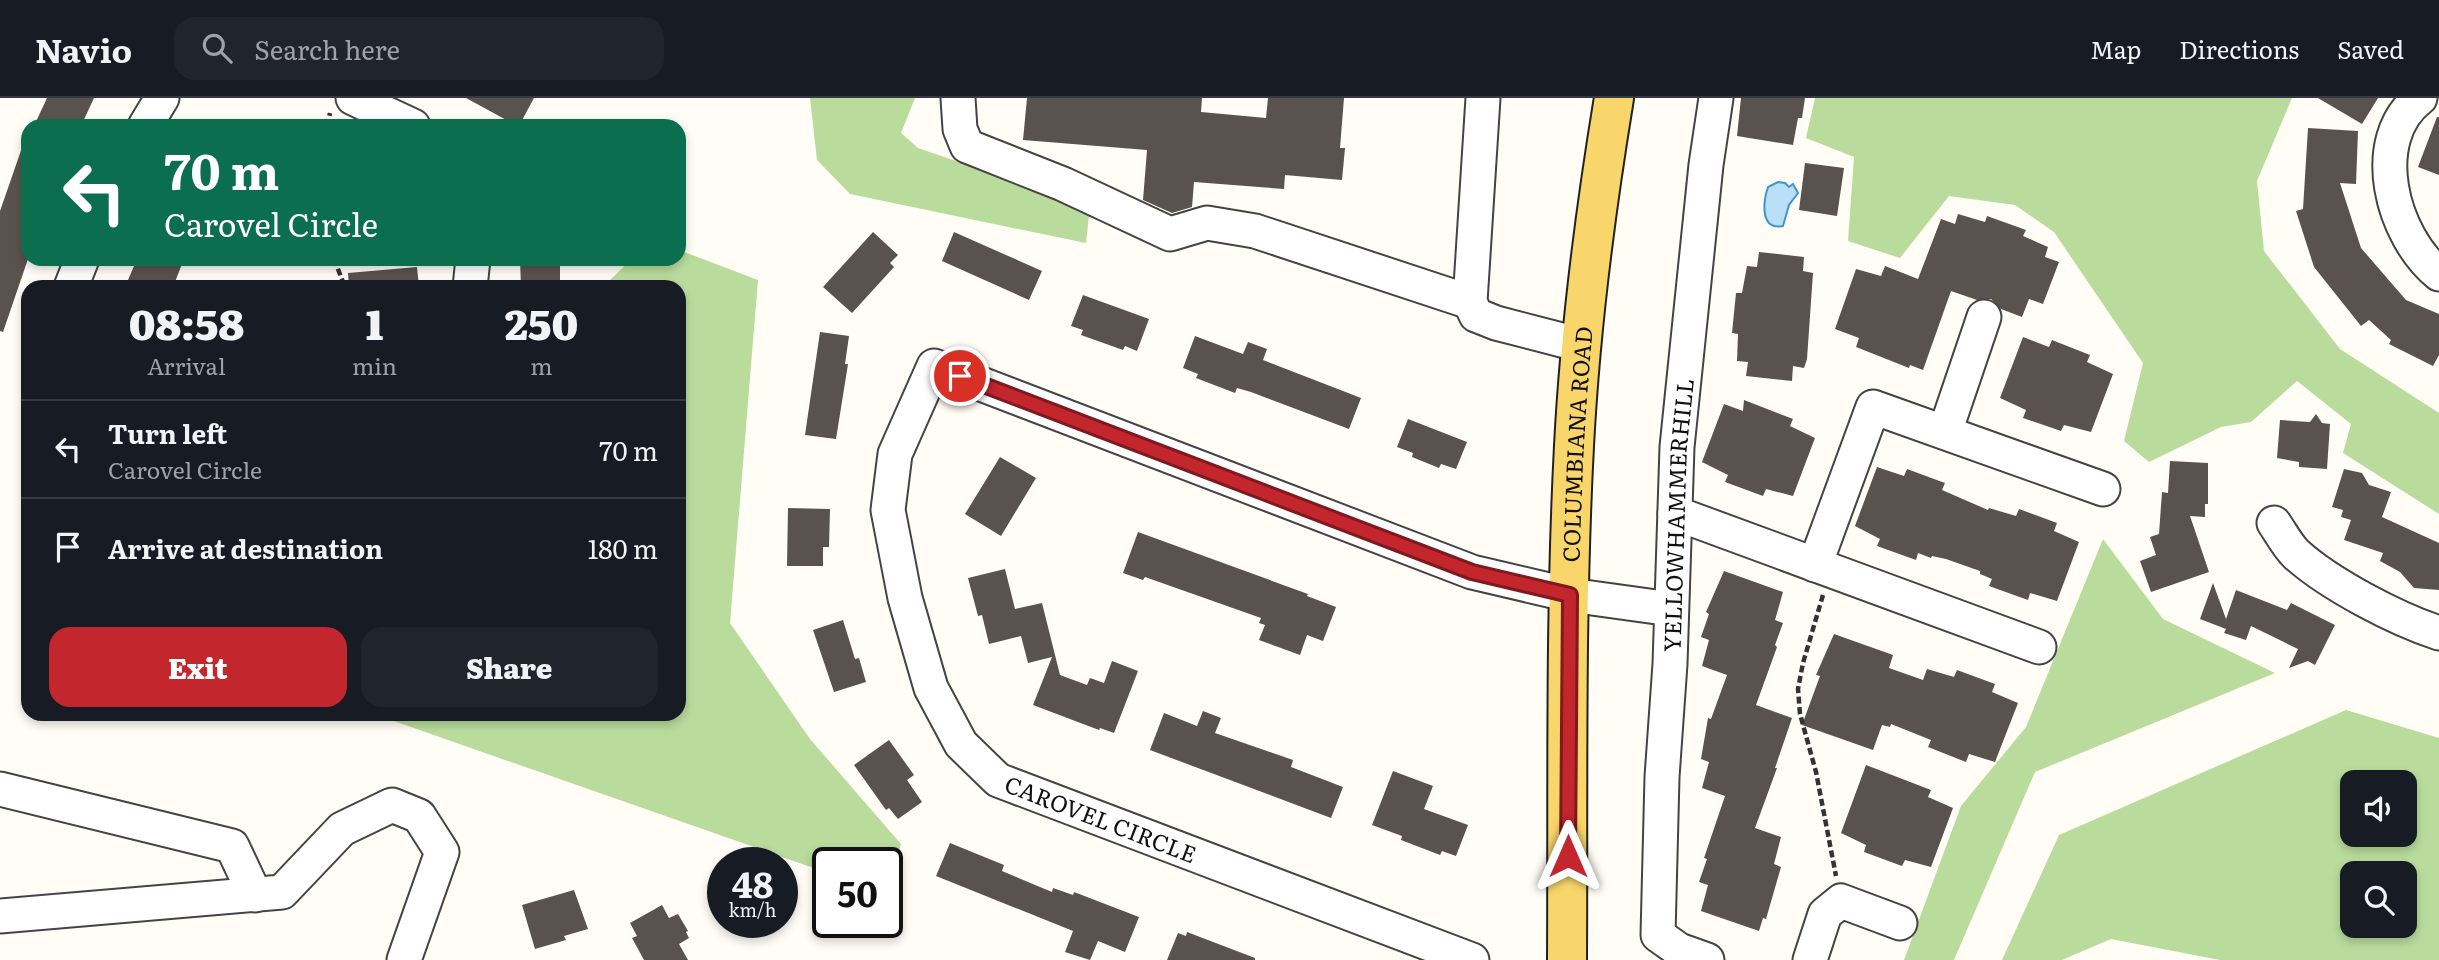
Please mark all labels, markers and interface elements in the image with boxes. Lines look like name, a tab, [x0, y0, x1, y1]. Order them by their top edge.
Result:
search box	[174, 17, 664, 80]
text: Navio	[35, 24, 132, 73]
icon: search	[198, 29, 236, 67]
text: Search here	[254, 29, 400, 68]
text: Map	[2090, 31, 2141, 66]
text: Directions	[2179, 31, 2299, 66]
text: Saved	[2337, 31, 2404, 66]
text: 70 m	[164, 132, 279, 205]
icon: left	[49, 147, 140, 238]
text: Carovel Circle	[164, 199, 378, 247]
text: 08:58	[129, 291, 244, 353]
text: 1	[366, 291, 383, 353]
text: 250	[505, 291, 578, 353]
street label: COLUMBIANA ROAD	[1553, 325, 1600, 563]
pin	[930, 346, 990, 406]
text: Arrival	[147, 348, 226, 382]
text: min	[352, 348, 397, 382]
text: m	[530, 348, 553, 382]
icon: arrive	[941, 357, 979, 395]
street label: YELLOWHAMMERHILL	[1653, 377, 1701, 652]
text: Turn left	[108, 413, 227, 452]
icon: left	[49, 430, 87, 468]
text: 70 m	[599, 430, 658, 469]
text: Carovel Circle	[108, 452, 262, 486]
icon: arrive	[49, 528, 87, 566]
text: Arrive at destination	[108, 528, 383, 567]
text: 180 m	[588, 528, 658, 567]
button: Exit	[49, 627, 347, 707]
button: Share	[361, 627, 658, 707]
street label: CAROVEL CIRCLE	[1000, 766, 1202, 870]
map controls	[2340, 770, 2417, 938]
button: sound	[2340, 770, 2417, 847]
position arrow	[1531, 819, 1605, 893]
speed limit sign: 50	[812, 847, 903, 938]
text: 48	[732, 857, 773, 909]
button: search	[2340, 861, 2417, 938]
text: km/h	[729, 896, 776, 923]

